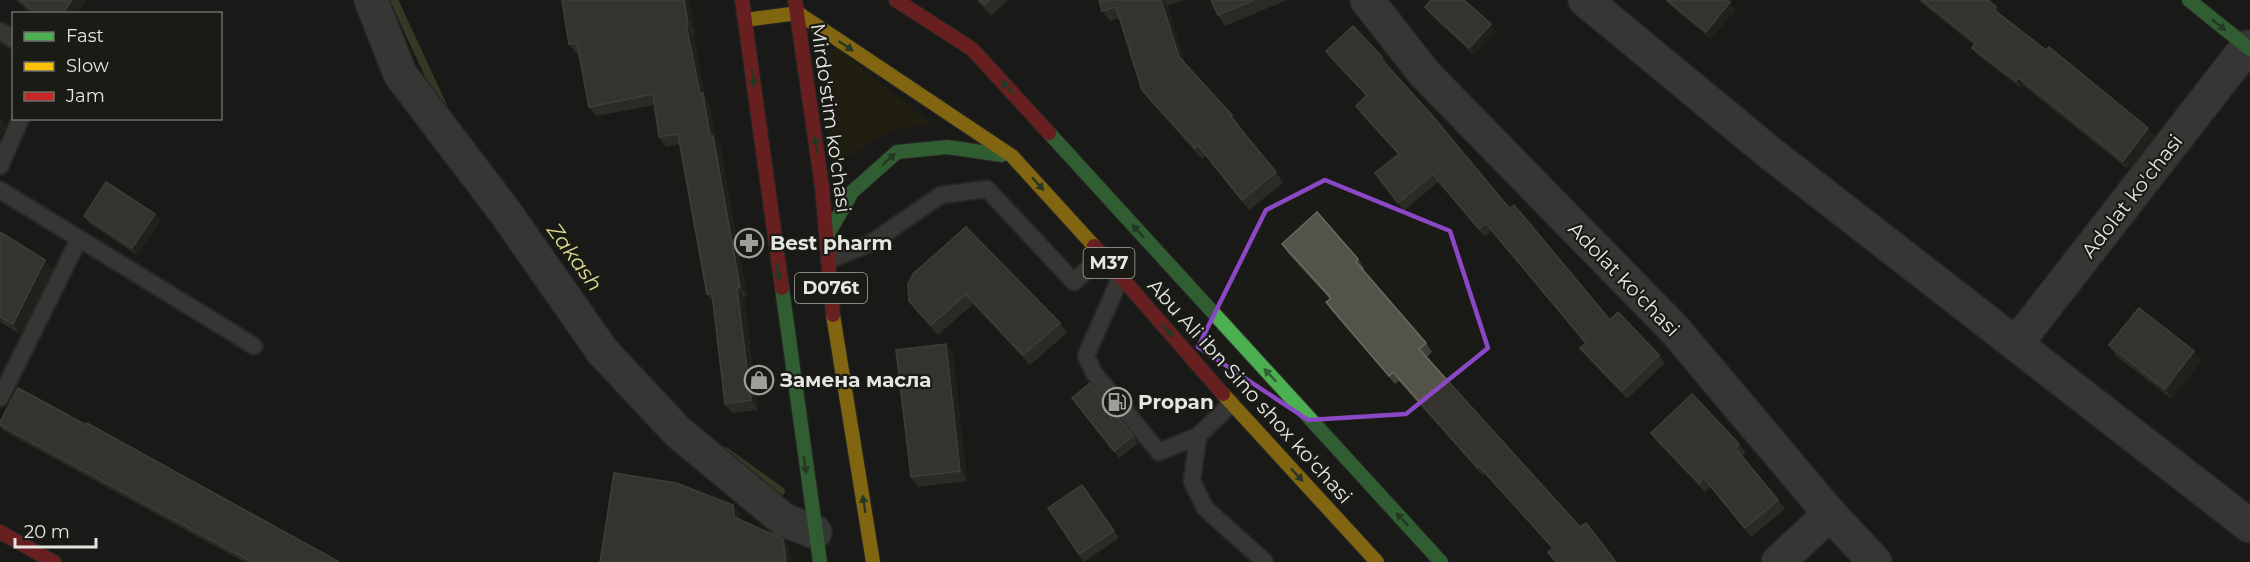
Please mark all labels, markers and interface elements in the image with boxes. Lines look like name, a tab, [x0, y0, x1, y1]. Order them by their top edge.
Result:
legend	[12, 12, 222, 120]
one-way arrow	[2211, 18, 2227, 31]
street label: Mirdo'stim ko'chasi	[806, 22, 856, 214]
text: Fast	[66, 25, 104, 47]
one-way arrow	[838, 40, 854, 52]
text: Slow	[66, 55, 109, 77]
one-way arrow	[748, 69, 758, 88]
one-way arrow	[1000, 81, 1014, 95]
text: Jam	[65, 85, 105, 107]
street label: Adolat ko'chasi	[2076, 130, 2188, 262]
one-way arrow	[812, 135, 821, 154]
one-way arrow	[881, 153, 896, 166]
one-way arrow	[1031, 177, 1045, 192]
water label: Zakash	[541, 217, 608, 296]
street label: Adolat ko'chasi	[1563, 217, 1685, 341]
one-way arrow	[1131, 224, 1145, 239]
pharmacy icon: Best pharm	[733, 227, 765, 259]
place label: Best pharm	[770, 231, 892, 255]
road number: M37	[1084, 248, 1134, 278]
one-way arrow	[774, 262, 783, 281]
road number: D076t	[795, 273, 867, 303]
street label: Abu Ali ibn Sino shox ko'chasi	[1143, 274, 1357, 508]
one-way arrow	[1160, 322, 1173, 337]
shop icon: Замена масла	[743, 364, 775, 396]
place label: Замена масла	[779, 368, 931, 392]
one-way arrow	[1263, 369, 1277, 383]
fuel station icon: Propan	[1101, 386, 1133, 418]
place label: Propan	[1138, 390, 1214, 414]
one-way arrow	[801, 455, 810, 474]
one-way arrow	[1290, 468, 1304, 483]
one-way arrow	[859, 495, 868, 514]
scale bar	[15, 511, 96, 549]
one-way arrow	[1395, 512, 1409, 526]
text: 20 m	[24, 521, 70, 543]

